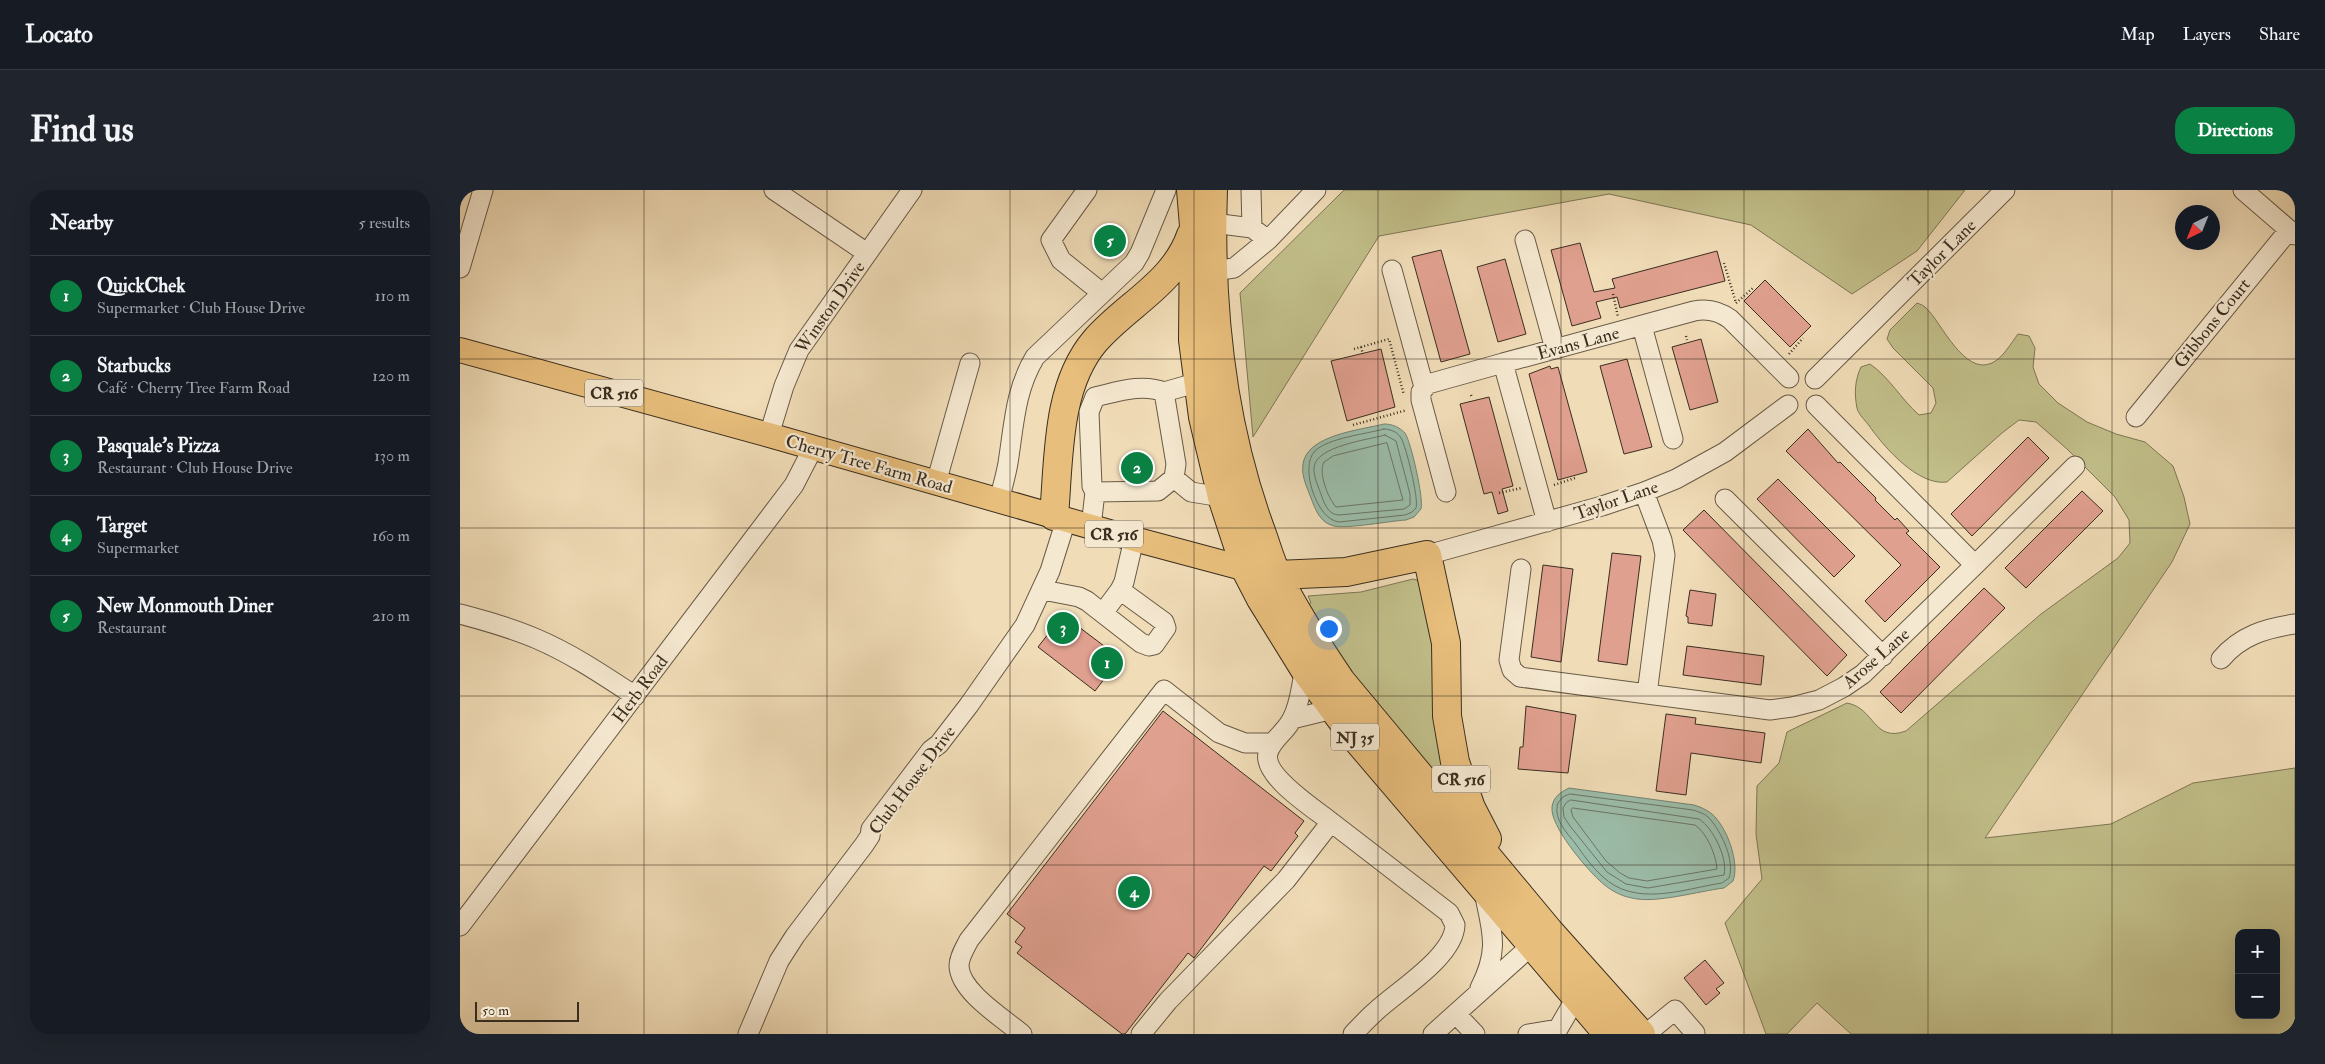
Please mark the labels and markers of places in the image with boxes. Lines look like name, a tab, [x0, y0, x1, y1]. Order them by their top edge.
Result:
pin: 5	[1094, 222, 1126, 260]
pin: 2	[1121, 449, 1153, 487]
pin: 3	[1047, 609, 1079, 647]
pin: 1	[1091, 644, 1123, 682]
pin: 4	[1118, 873, 1150, 911]

